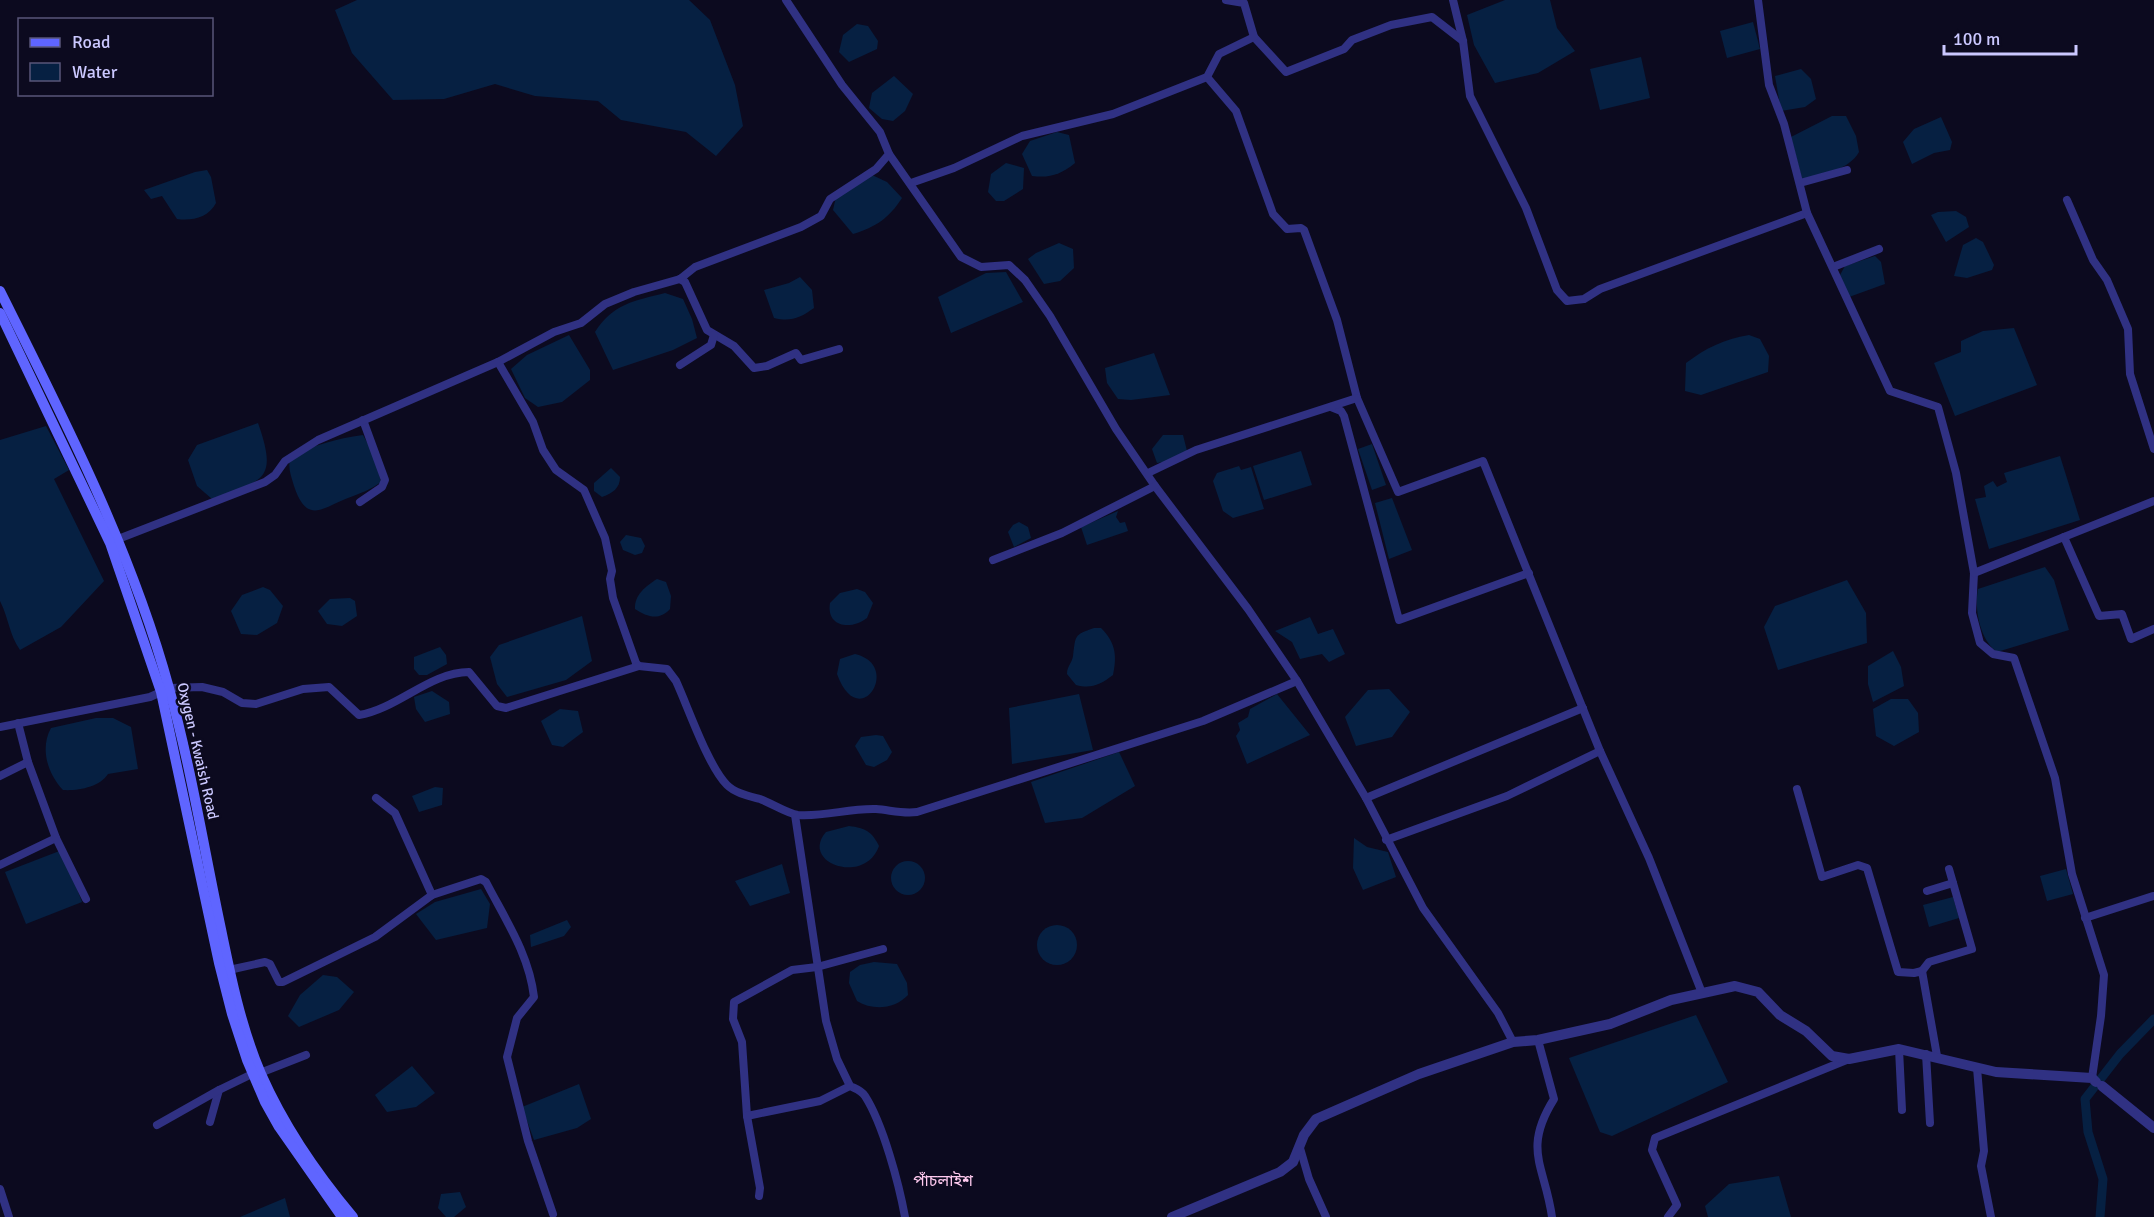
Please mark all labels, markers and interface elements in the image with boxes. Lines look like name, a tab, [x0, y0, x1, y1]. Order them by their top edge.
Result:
legend	[18, 18, 213, 96]
scale bar	[1944, 18, 2076, 56]
text: 100 m	[1953, 28, 2000, 50]
text: Road	[72, 31, 111, 53]
text: Water	[72, 61, 118, 83]
street label: Oxygen - Kwaish Road	[173, 681, 223, 821]
district label: পাঁচলাইশ	[913, 1171, 974, 1191]

